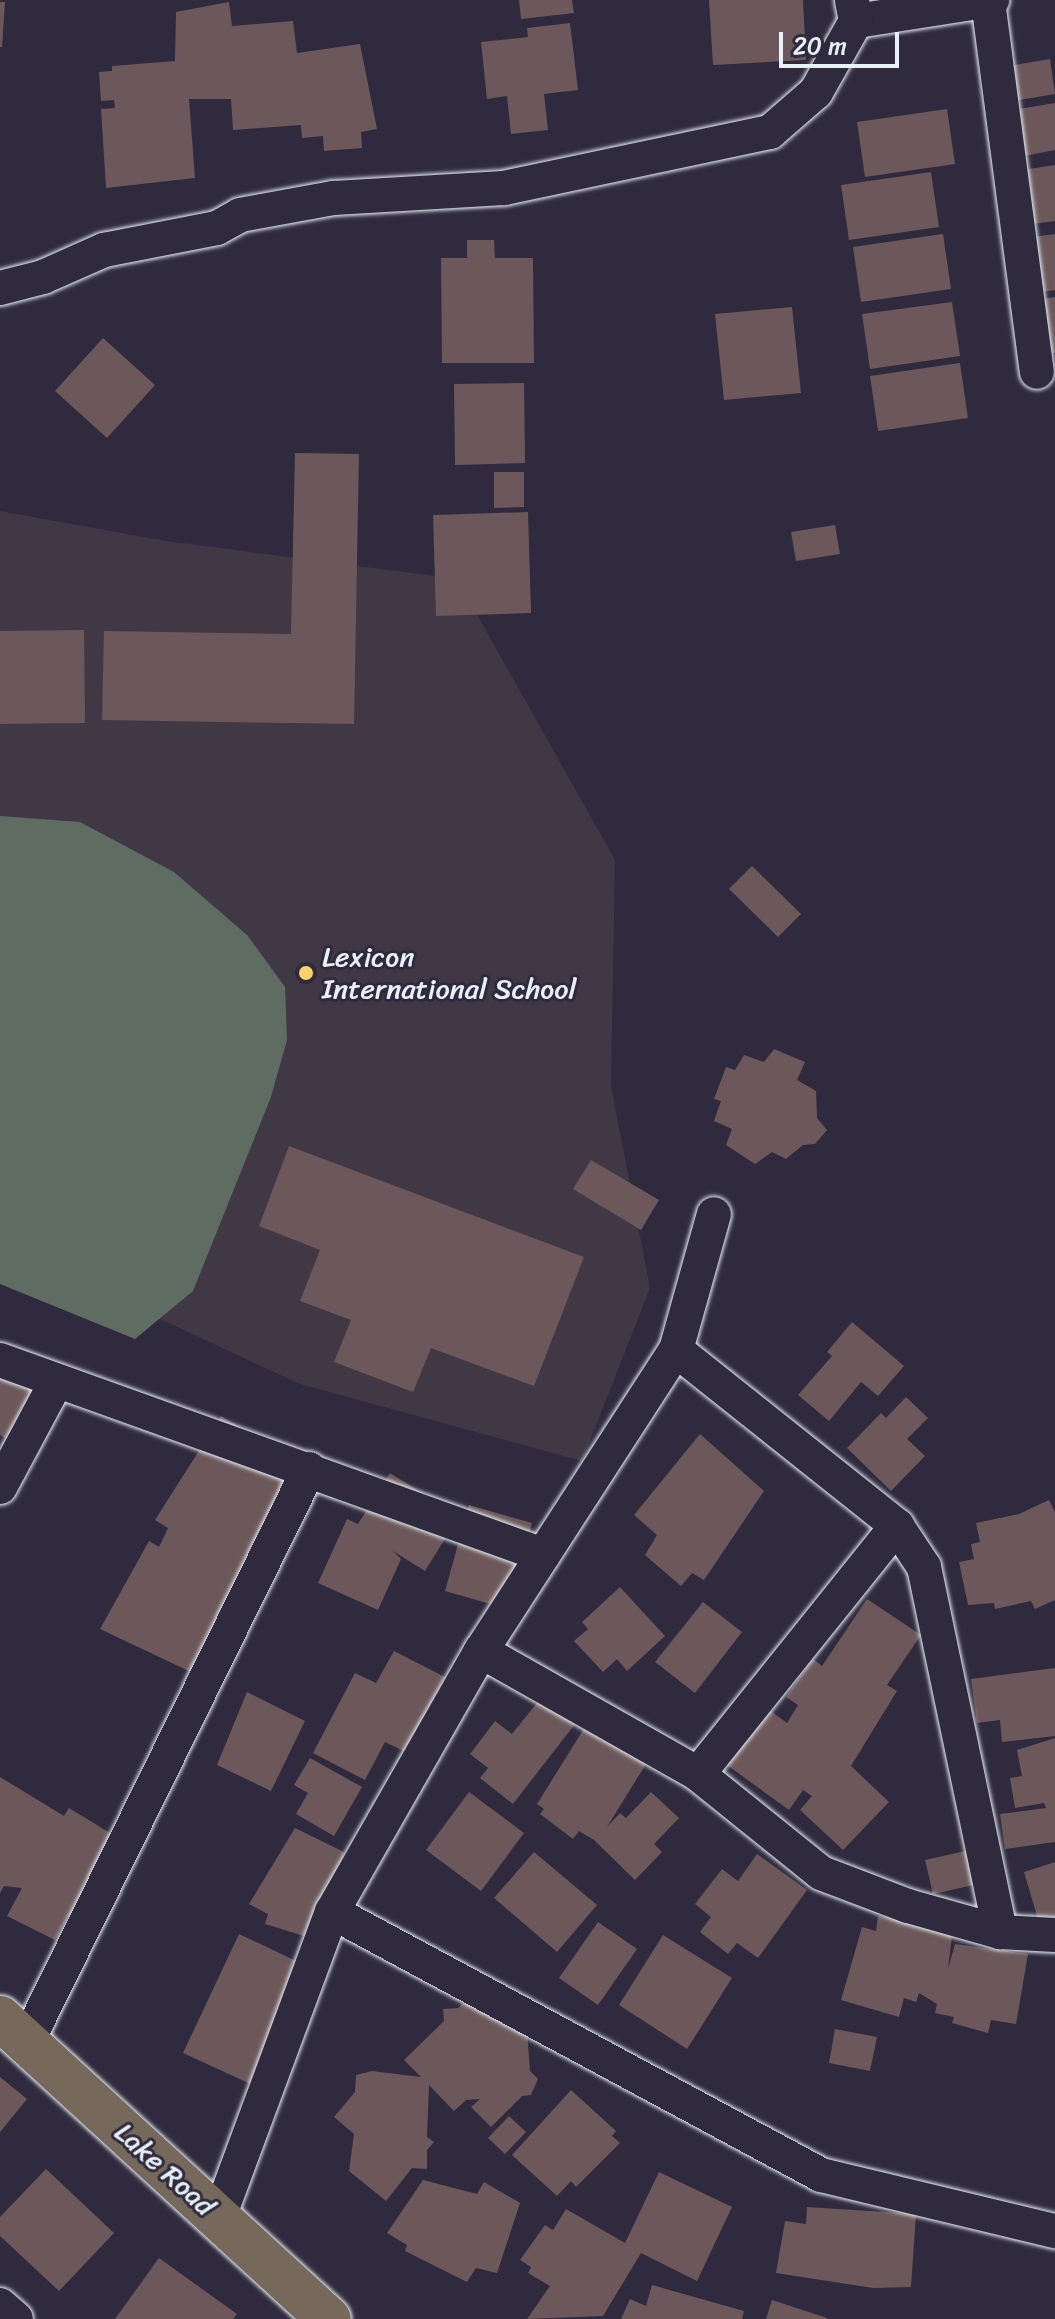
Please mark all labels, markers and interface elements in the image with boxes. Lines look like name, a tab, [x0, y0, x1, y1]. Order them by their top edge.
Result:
scale bar	[783, 16, 903, 66]
text: 20 m	[793, 25, 847, 67]
place label: Lexicon International School	[322, 940, 577, 1006]
marker: Lexicon International School	[297, 964, 315, 982]
street label: Lake Road	[108, 2115, 222, 2223]

